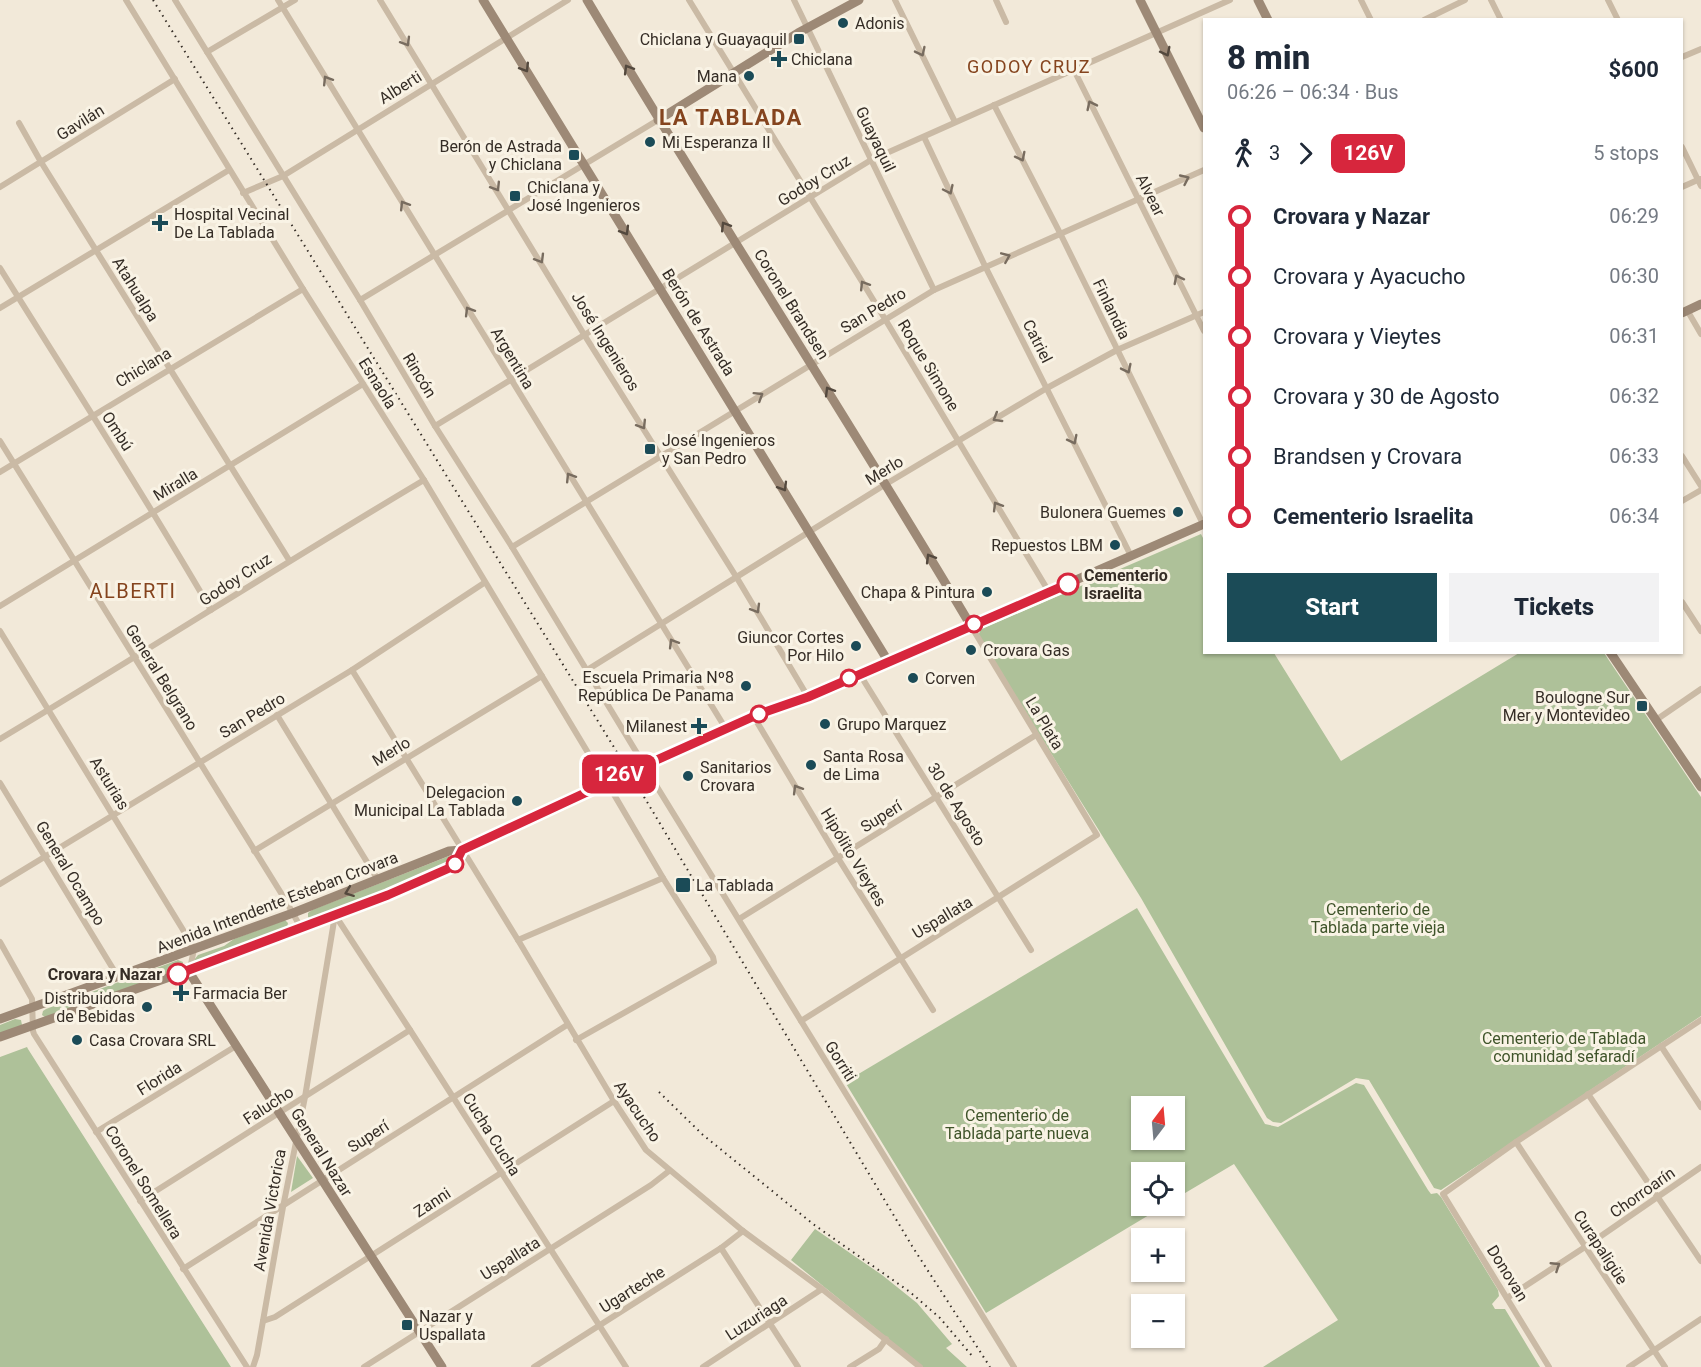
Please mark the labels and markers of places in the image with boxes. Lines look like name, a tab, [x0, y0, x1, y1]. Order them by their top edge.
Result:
place label: Adonis	[855, 14, 905, 33]
marker: Adonis	[836, 16, 850, 30]
place label: Chiclana y Guayaquil	[640, 30, 787, 49]
marker: Chiclana y Guayaquil	[792, 32, 806, 46]
place label: Chiclana	[791, 50, 853, 69]
marker: Chiclana	[772, 52, 786, 66]
place label: Mana	[697, 67, 737, 86]
marker: Mana	[742, 69, 756, 83]
place label: Mi Esperanza II	[662, 133, 771, 152]
marker: Mi Esperanza II	[643, 135, 657, 149]
place label: Berón de Astrada y Chiclana	[439, 137, 562, 174]
marker: Berón de Astrada y Chiclana	[567, 148, 581, 162]
place label: Chiclana y José Ingenieros	[527, 178, 640, 215]
marker: Chiclana y José Ingenieros	[508, 189, 522, 203]
place label: Hospital Vecinal De La Tablada	[174, 205, 290, 242]
marker: Hospital Vecinal De La Tablada	[151, 214, 169, 232]
place label: José Ingenieros y San Pedro	[662, 431, 775, 468]
marker: José Ingenieros y San Pedro	[643, 442, 657, 456]
place label: Bulonera Guemes	[1040, 503, 1166, 522]
marker: Bulonera Guemes	[1171, 505, 1185, 519]
place label: Repuestos LBM	[991, 536, 1103, 555]
marker: Repuestos LBM	[1108, 538, 1122, 552]
place label: Cementerio Israelita	[1084, 566, 1168, 603]
marker: Cementerio Israelita	[1057, 573, 1079, 595]
place label: Chapa & Pintura	[861, 583, 975, 602]
marker: Chapa & Pintura	[980, 585, 994, 599]
unlabelled marker	[965, 615, 983, 633]
place label: Giuncor Cortes Por Hilo	[737, 628, 844, 665]
marker: Giuncor Cortes Por Hilo	[849, 639, 863, 653]
place label: Crovara Gas	[983, 641, 1070, 660]
marker: Crovara Gas	[964, 643, 978, 657]
place label: Escuela Primaria Nº8 República De Panama	[578, 668, 734, 705]
unlabelled marker	[840, 669, 858, 687]
place label: Corven	[925, 669, 975, 688]
marker: Corven	[906, 671, 920, 685]
marker: Escuela Primaria Nº8 República De Panama	[739, 679, 753, 693]
place label: Boulogne Sur Mer y Montevideo	[1503, 688, 1631, 725]
marker: Boulogne Sur Mer y Montevideo	[1635, 699, 1649, 713]
unlabelled marker	[750, 705, 768, 723]
place label: Grupo Marquez	[837, 715, 947, 734]
place label: Milanest	[626, 717, 687, 736]
marker: Grupo Marquez	[818, 717, 832, 731]
marker: Milanest	[692, 719, 706, 733]
place label: Santa Rosa de Lima	[823, 747, 904, 784]
place label: Sanitarios Crovara	[700, 758, 772, 795]
marker: Santa Rosa de Lima	[804, 758, 818, 772]
marker: Sanitarios Crovara	[681, 769, 695, 783]
place label: Delegacion Municipal La Tablada	[354, 783, 505, 820]
marker: Delegacion Municipal La Tablada	[510, 794, 524, 808]
unlabelled marker	[446, 855, 464, 873]
marker: La Tablada	[674, 876, 692, 894]
place label: La Tablada	[696, 876, 774, 895]
marker: Crovara y Nazar	[167, 963, 189, 985]
place label: Crovara y Nazar	[48, 965, 162, 984]
place label: Farmacia Ber	[193, 984, 288, 1003]
marker: Farmacia Ber	[174, 986, 188, 1000]
place label: Distribuidora de Bebidas	[44, 989, 135, 1026]
marker: Distribuidora de Bebidas	[140, 1000, 154, 1014]
place label: Casa Crovara SRL	[89, 1031, 216, 1050]
marker: Casa Crovara SRL	[70, 1033, 84, 1047]
place label: Nazar y Uspallata	[419, 1307, 486, 1344]
marker: Nazar y Uspallata	[400, 1318, 414, 1332]

